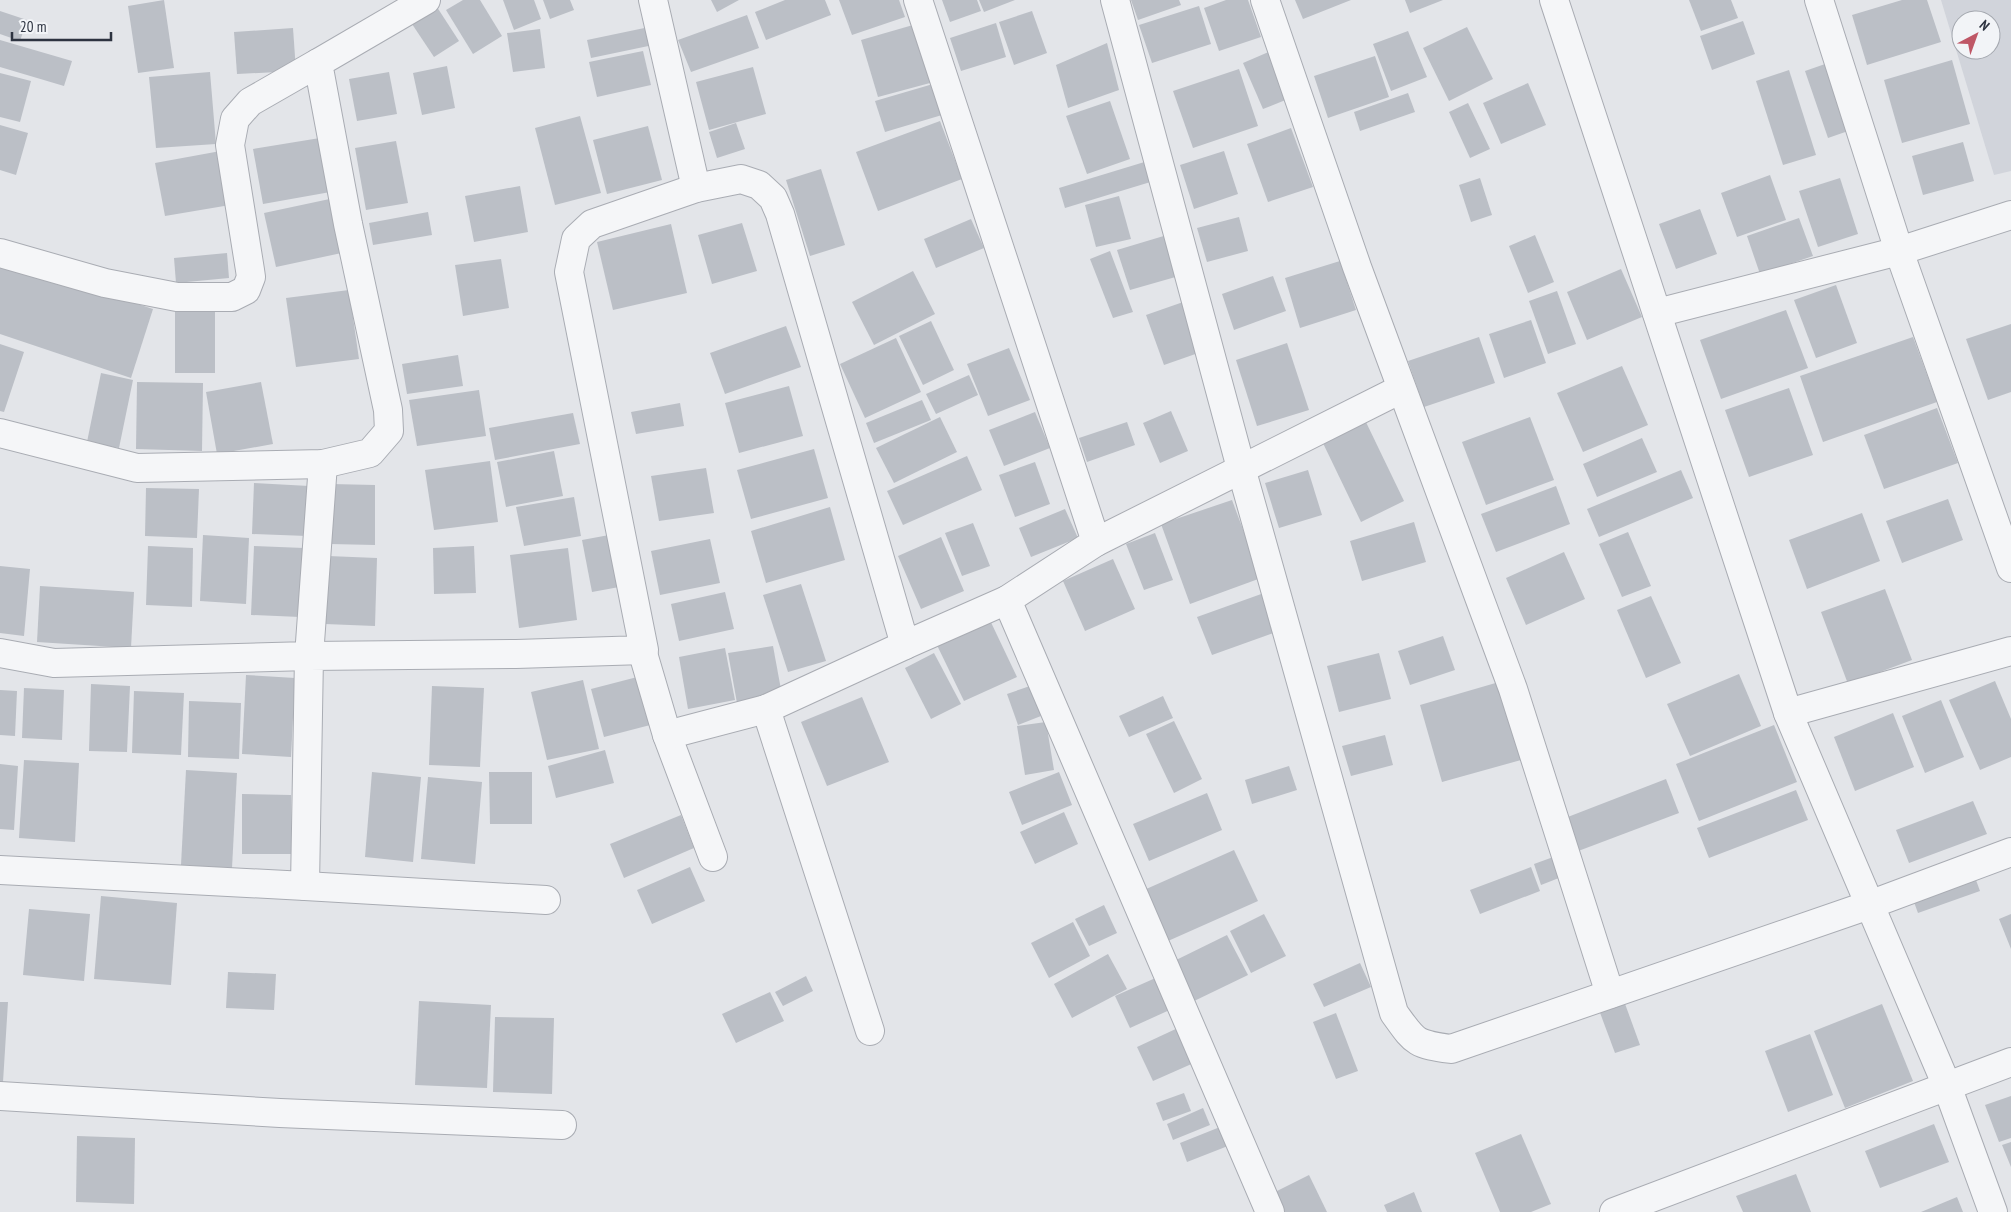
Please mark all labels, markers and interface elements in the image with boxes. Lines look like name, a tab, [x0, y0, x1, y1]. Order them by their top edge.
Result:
scale bar	[12, 10, 111, 42]
north arrow	[1951, 10, 2001, 60]
text: N	[1976, 16, 1993, 34]
text: 20 m	[20, 17, 46, 36]

